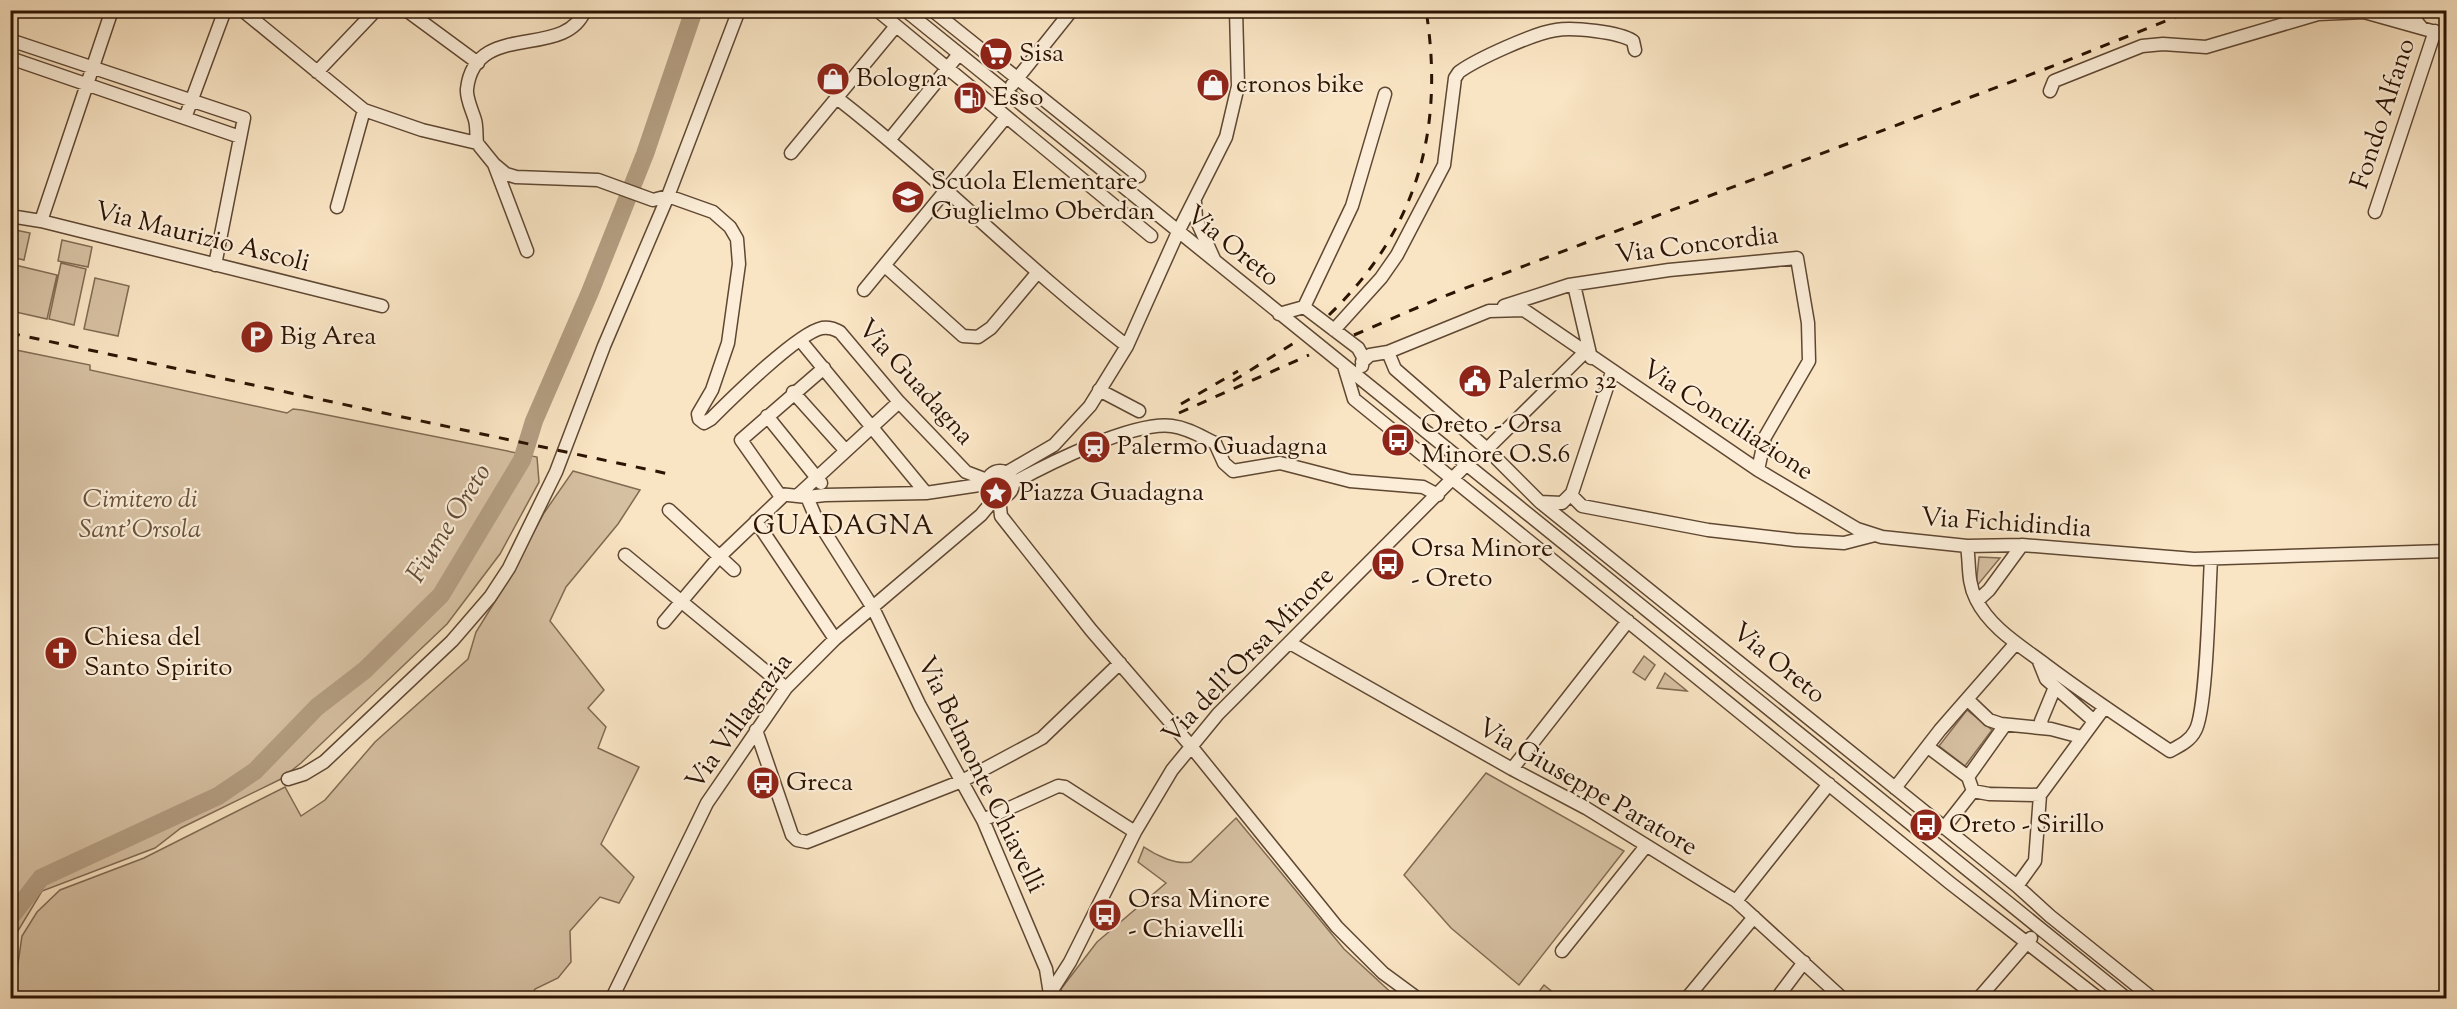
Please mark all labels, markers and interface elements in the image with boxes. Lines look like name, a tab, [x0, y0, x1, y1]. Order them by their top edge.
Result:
street label: Fondo Alfano	[2342, 34, 2426, 194]
supermarket icon: Sisa	[978, 36, 1014, 72]
place label: Sisa	[1019, 36, 1064, 73]
shop icon: Bologna	[815, 61, 851, 97]
place label: Bologna	[856, 61, 948, 98]
shop icon: cronos bike	[1195, 67, 1231, 103]
place label: cronos bike	[1236, 67, 1364, 104]
fuel station icon: Esso	[952, 80, 988, 116]
place label: Esso	[993, 80, 1043, 117]
place label: Scuola Elementare Guglielmo Oberdan	[931, 164, 1155, 231]
school or university icon: Scuola Elementare Guglielmo Oberdan	[890, 179, 926, 215]
street label: Via Maurizio Ascoli	[90, 193, 314, 283]
street label: Via Oreto	[1177, 198, 1287, 296]
street label: Via Concordia	[1614, 218, 1781, 274]
street label: Via Guadagna	[848, 312, 982, 454]
parking icon: Big Area	[239, 319, 275, 355]
place label: Big Area	[280, 319, 376, 356]
street label: Via Conciliazione	[1634, 352, 1820, 490]
public building icon: Palermo 32	[1457, 363, 1493, 399]
place label: Palermo 32	[1498, 363, 1617, 400]
place label: Oreto - Orsa Minore O.S.6	[1421, 407, 1570, 474]
bus stop icon: Oreto - Orsa Minore O.S.6	[1380, 422, 1416, 458]
station icon: Palermo Guadagna	[1076, 429, 1112, 465]
place label: Palermo Guadagna	[1117, 429, 1327, 466]
water label: Fiume Oreto	[398, 457, 502, 591]
place icon: Piazza Guadagna	[978, 475, 1014, 511]
place label: Piazza Guadagna	[1019, 475, 1204, 512]
park label: Cimitero di Sant'Orsola	[79, 482, 201, 549]
street label: Via Fichidindia	[1919, 500, 2093, 548]
district label: GUADAGNA	[753, 508, 935, 547]
place label: Orsa Minore - Oreto	[1411, 531, 1553, 598]
bus stop icon: Orsa Minore - Oreto	[1370, 546, 1406, 582]
street label: Via dell'Orsa Minore	[1154, 559, 1344, 753]
street label: Via Oreto	[1723, 615, 1833, 713]
place label: Chiesa del Santo Spirito	[84, 620, 233, 687]
church icon: Chiesa del Santo Spirito	[43, 635, 79, 671]
street label: Via Villagrazia	[678, 646, 802, 798]
street label: Via Belmonte Chiavelli	[907, 650, 1053, 900]
street label: Via Giuseppe Paratore	[1470, 710, 1704, 866]
bus stop icon: Greca	[745, 765, 781, 801]
place label: Greca	[786, 765, 853, 802]
bus stop icon: Oreto - Sirillo	[1908, 807, 1944, 843]
place label: Oreto - Sirillo	[1949, 807, 2104, 844]
place label: Orsa Minore - Chiavelli	[1128, 882, 1270, 949]
bus stop icon: Orsa Minore - Chiavelli	[1087, 897, 1123, 933]

